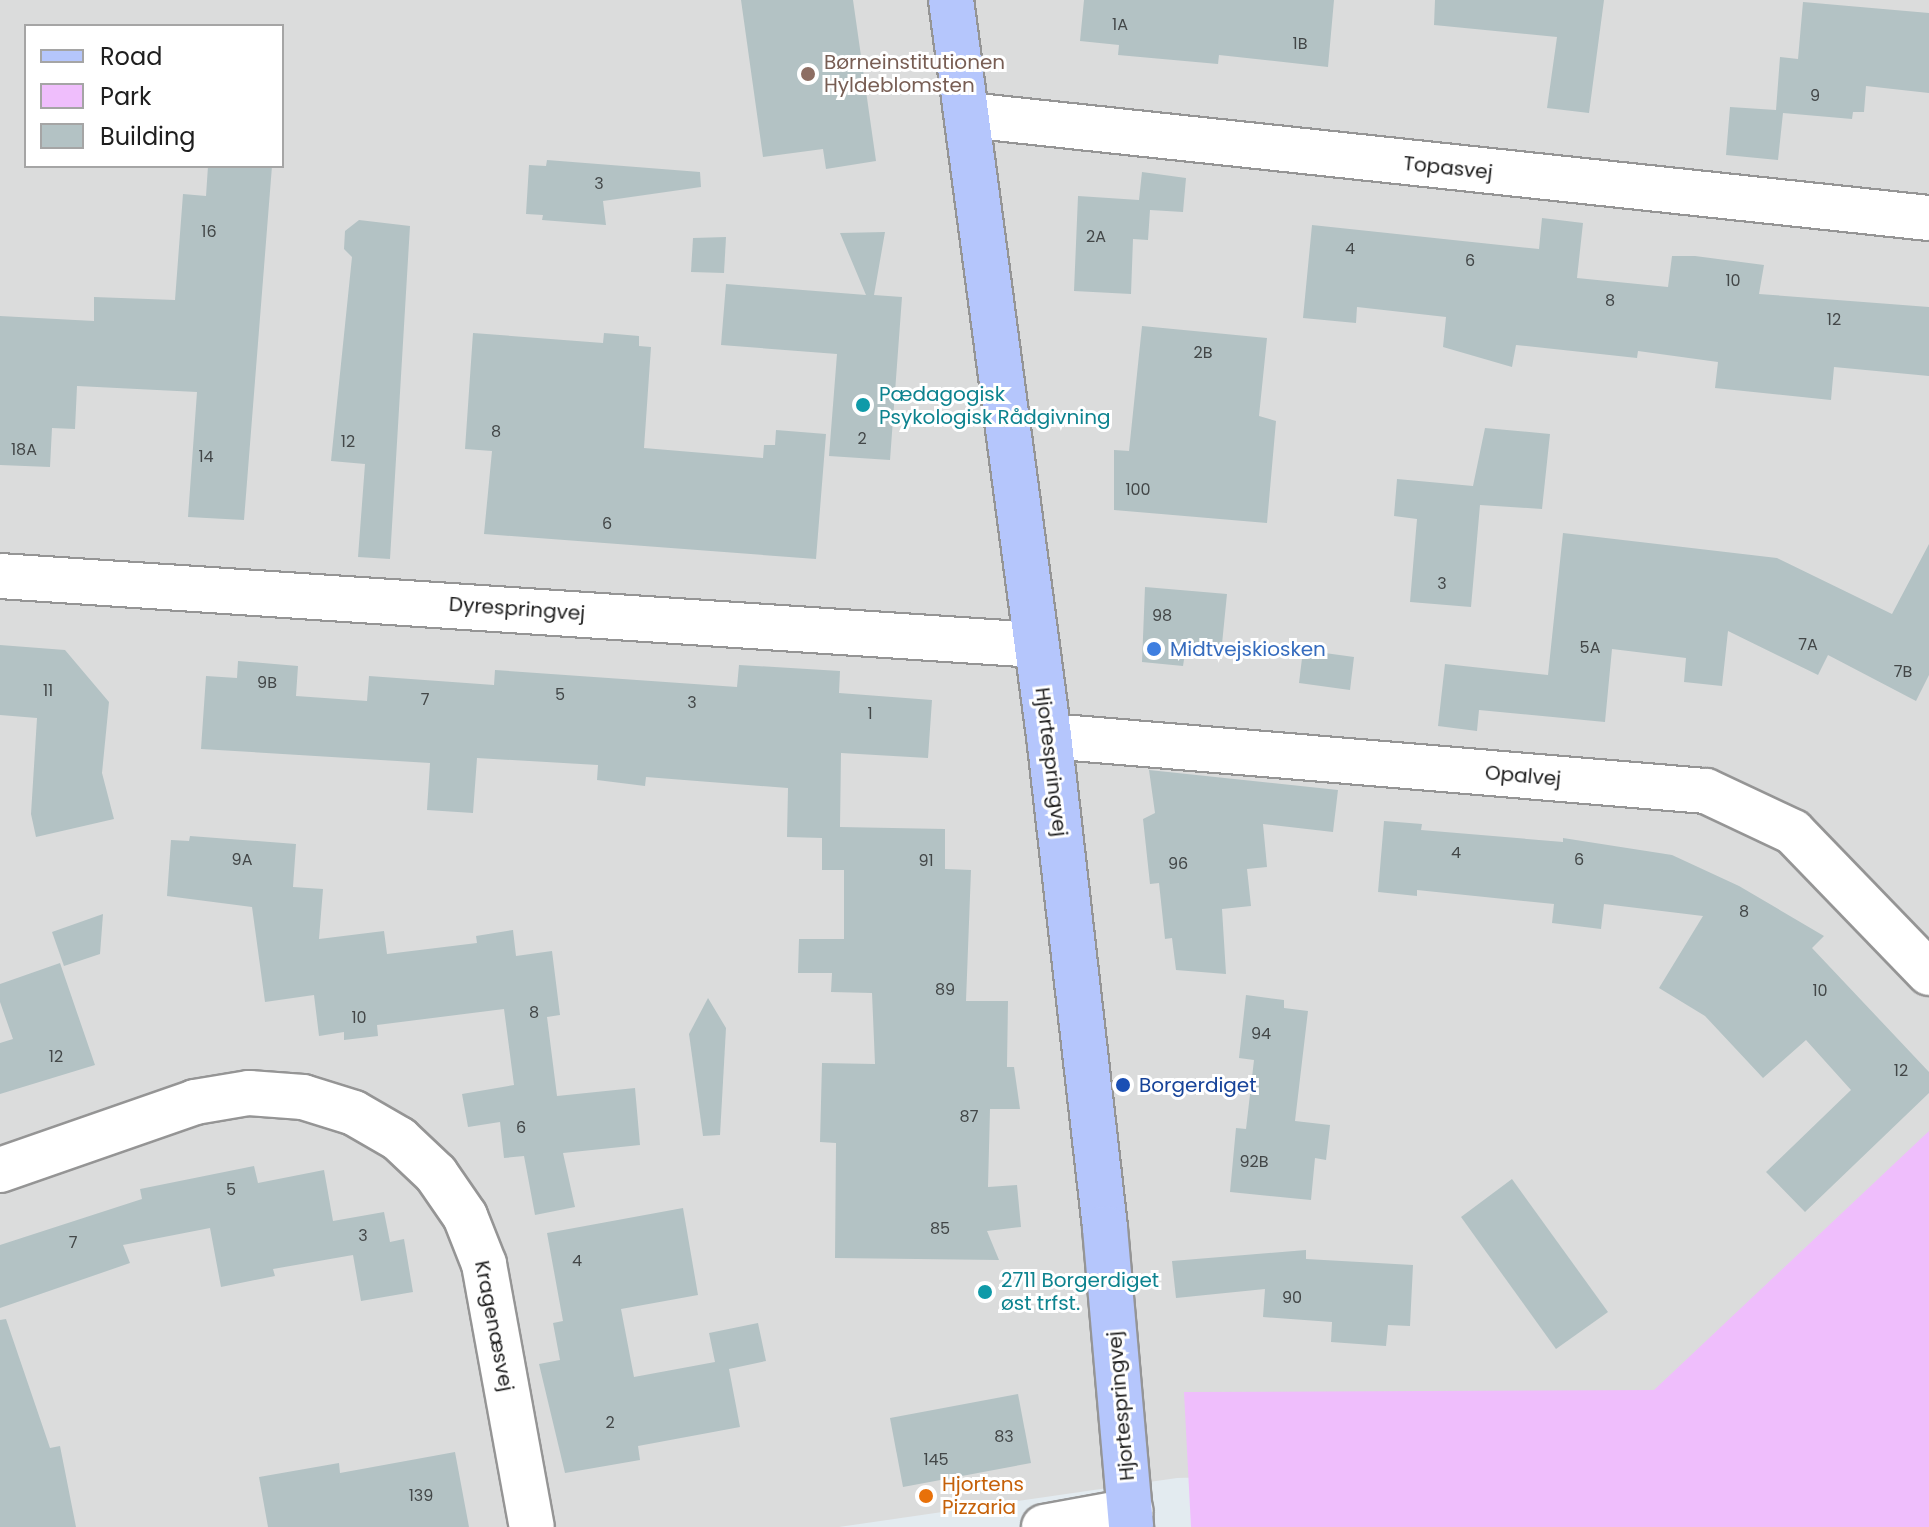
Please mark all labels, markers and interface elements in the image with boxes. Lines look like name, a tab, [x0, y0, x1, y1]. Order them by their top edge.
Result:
house number: 1A	[1112, 15, 1128, 35]
legend	[24, 24, 284, 168]
house number: 1B	[1293, 34, 1307, 54]
text: Road	[100, 40, 162, 73]
place label: Børneinstitutionen Hyldeblomsten	[824, 50, 1005, 97]
marker: Børneinstitutionen Hyldeblomsten	[799, 65, 817, 83]
text: Park	[100, 80, 151, 113]
house number: 9	[1810, 86, 1820, 106]
text: Building	[100, 120, 196, 153]
street label: Topasvej	[1402, 151, 1494, 185]
house number: 3	[594, 174, 604, 194]
house number: 16	[201, 222, 217, 242]
house number: 2A	[1086, 227, 1106, 247]
house number: 4	[1345, 239, 1355, 259]
house number: 6	[1465, 251, 1475, 271]
house number: 10	[1725, 271, 1741, 291]
house number: 8	[1605, 291, 1615, 311]
house number: 12	[1827, 310, 1841, 330]
house number: 2B	[1193, 343, 1213, 363]
place label: Pædagogisk Psykologisk Rådgivning	[879, 382, 1111, 429]
marker: Pædagogisk Psykologisk Rådgivning	[854, 396, 872, 414]
house number: 8	[491, 422, 501, 442]
house number: 2	[857, 429, 867, 449]
house number: 12	[341, 432, 355, 452]
house number: 18A	[11, 440, 37, 460]
house number: 14	[198, 447, 214, 467]
house number: 100	[1125, 480, 1151, 500]
house number: 6	[602, 514, 612, 534]
house number: 3	[1437, 574, 1447, 594]
street label: Dyrespringvej	[448, 592, 586, 626]
house number: 98	[1152, 606, 1172, 626]
house number: 7A	[1798, 635, 1818, 655]
place label: Midtvejskiosken	[1170, 637, 1326, 661]
house number: 5A	[1580, 638, 1600, 658]
marker: Midtvejskiosken	[1145, 640, 1163, 658]
house number: 7B	[1894, 662, 1912, 682]
house number: 9B	[257, 673, 277, 693]
house number: 11	[43, 681, 53, 701]
house number: 5	[555, 685, 565, 705]
street label: Hjortespringvej	[1030, 686, 1072, 838]
house number: 7	[421, 690, 429, 710]
house number: 3	[687, 693, 697, 713]
house number: 1	[867, 704, 873, 724]
street label: Opalvej	[1484, 761, 1562, 791]
house number: 4	[1451, 843, 1461, 863]
house number: 9A	[232, 850, 252, 870]
house number: 6	[1574, 850, 1584, 870]
house number: 91	[918, 851, 934, 871]
house number: 96	[1168, 854, 1188, 874]
house number: 8	[1739, 902, 1749, 922]
house number: 89	[935, 980, 955, 1000]
house number: 10	[1812, 981, 1828, 1001]
house number: 8	[529, 1003, 539, 1023]
house number: 10	[351, 1008, 367, 1028]
house number: 94	[1251, 1024, 1271, 1044]
house number: 12	[49, 1047, 63, 1067]
house number: 12	[1894, 1061, 1908, 1081]
place label: Borgerdiget	[1139, 1073, 1257, 1097]
marker: Borgerdiget	[1114, 1076, 1132, 1094]
house number: 87	[960, 1107, 978, 1127]
house number: 6	[516, 1118, 526, 1138]
house number: 92B	[1239, 1152, 1269, 1172]
house number: 5	[226, 1180, 236, 1200]
house number: 85	[930, 1219, 950, 1239]
house number: 3	[358, 1226, 368, 1246]
house number: 7	[69, 1233, 77, 1253]
house number: 4	[572, 1251, 582, 1271]
street label: Kragenæsvej	[470, 1259, 518, 1393]
place label: 2711 Borgerdiget øst trfst.	[1001, 1268, 1159, 1315]
marker: 2711 Borgerdiget øst trfst.	[976, 1283, 994, 1301]
house number: 90	[1282, 1288, 1302, 1308]
street label: Hjortespringvej	[1103, 1330, 1139, 1482]
house number: 2	[605, 1413, 615, 1433]
house number: 83	[994, 1427, 1014, 1447]
house number: 145	[923, 1450, 949, 1470]
place label: Hjortens Pizzaria	[942, 1472, 1024, 1519]
house number: 139	[409, 1486, 433, 1506]
marker: Hjortens Pizzaria	[917, 1487, 935, 1505]

